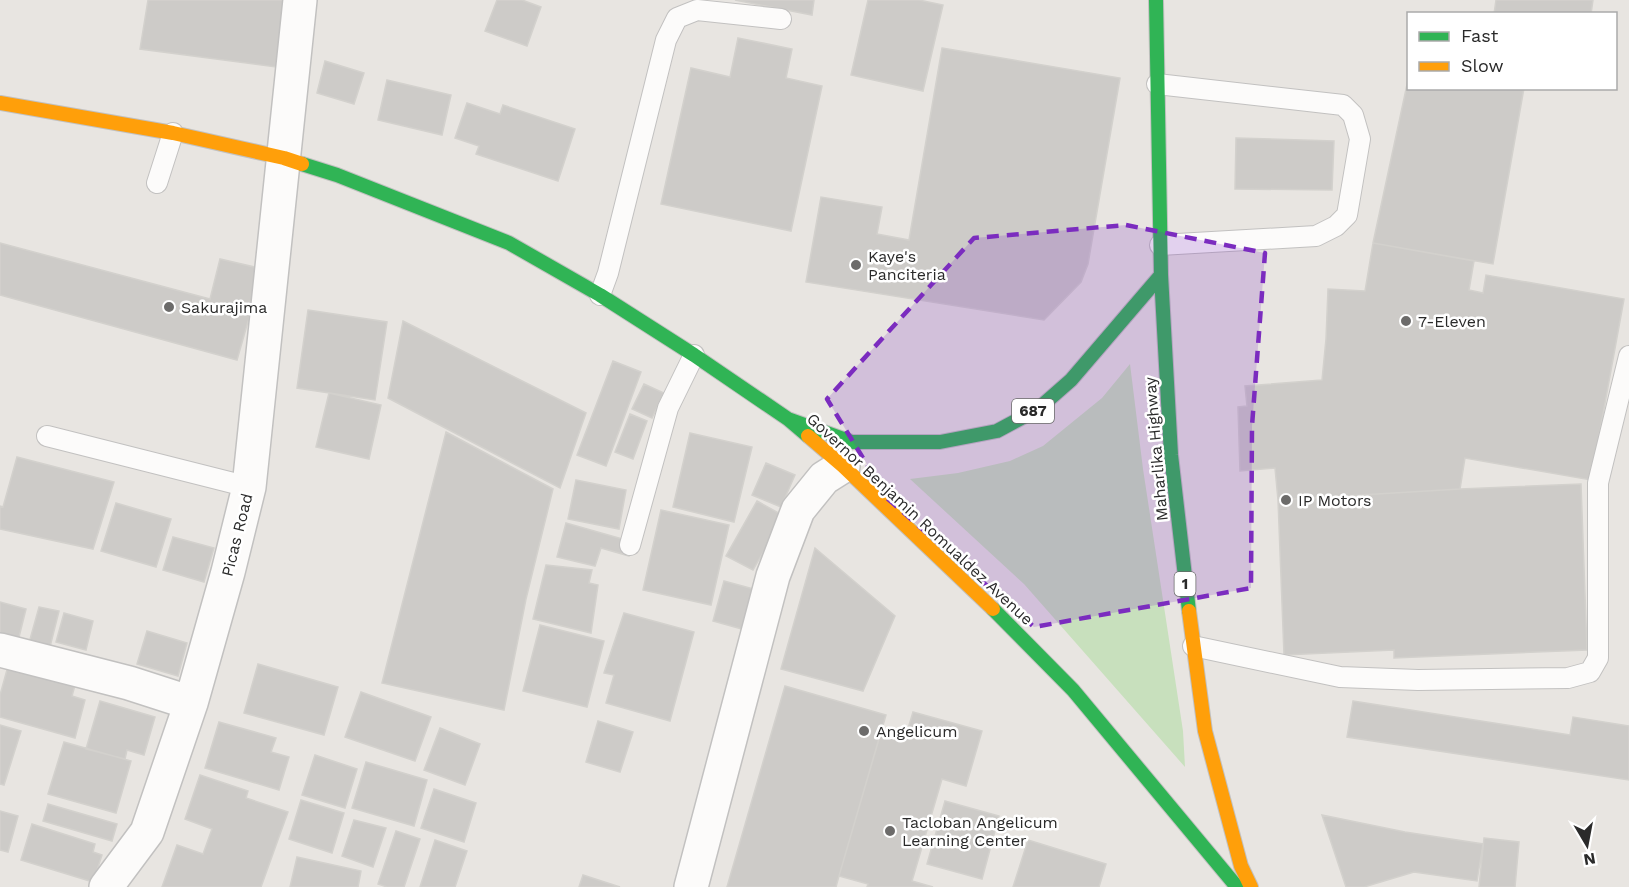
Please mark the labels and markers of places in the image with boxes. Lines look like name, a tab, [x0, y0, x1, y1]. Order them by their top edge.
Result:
place label: Kaye's Panciteria	[868, 247, 946, 284]
marker: Kaye's Panciteria	[849, 258, 863, 272]
place label: Sakurajima	[181, 298, 267, 317]
marker: Sakurajima	[162, 300, 176, 314]
place label: 7-Eleven	[1418, 312, 1486, 331]
marker: 7-Eleven	[1399, 314, 1413, 328]
place label: IP Motors	[1298, 491, 1372, 510]
marker: IP Motors	[1279, 493, 1293, 507]
place label: Angelicum	[876, 722, 957, 741]
marker: Angelicum	[857, 724, 871, 738]
place label: Tacloban Angelicum Learning Center	[902, 813, 1058, 850]
marker: Tacloban Angelicum Learning Center	[883, 824, 897, 838]

